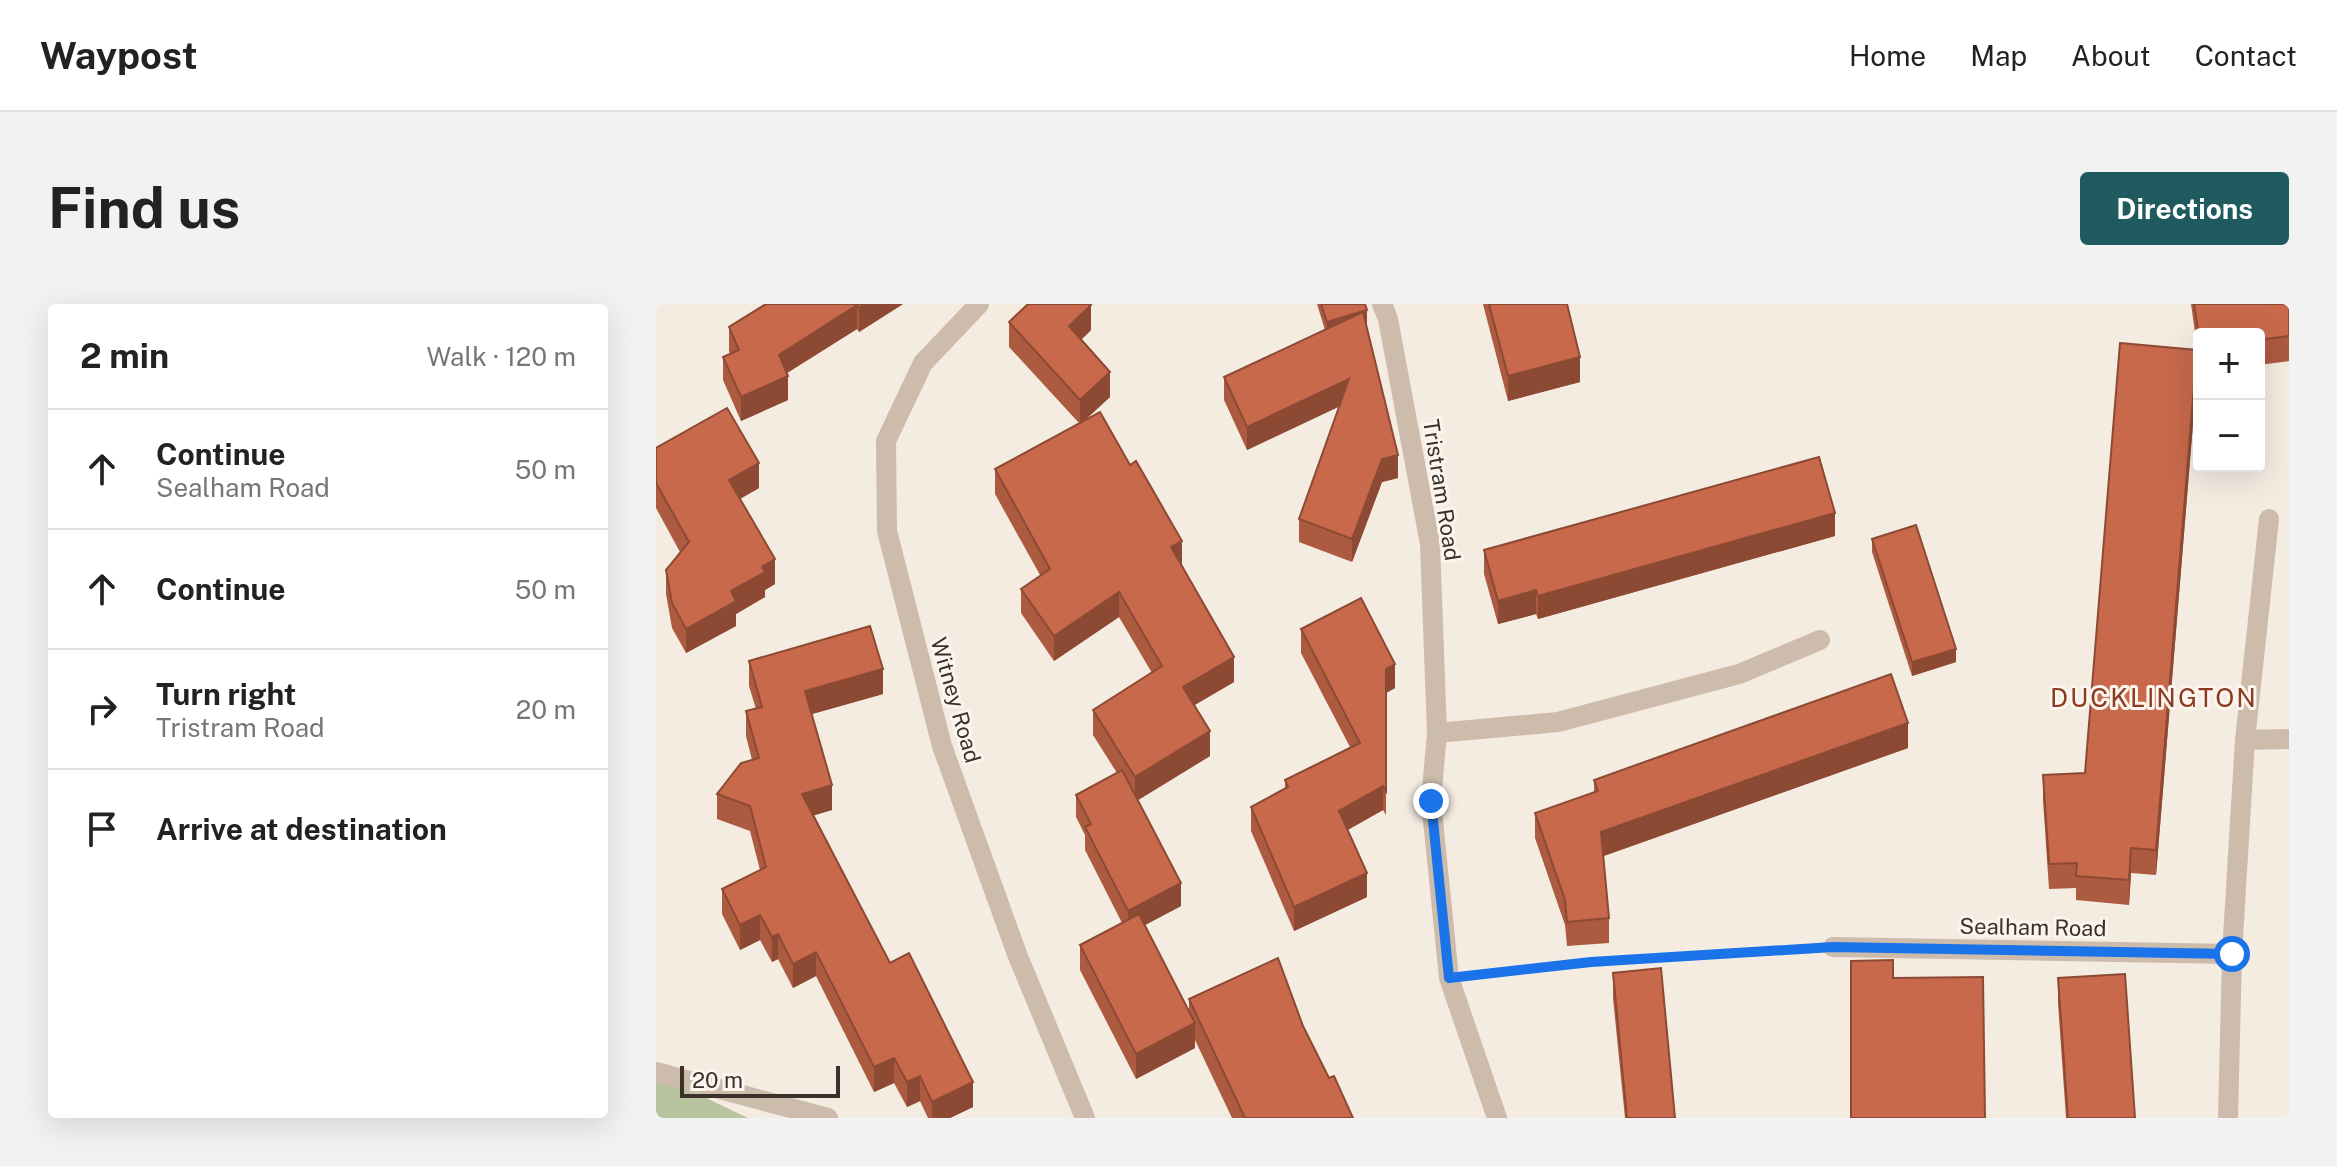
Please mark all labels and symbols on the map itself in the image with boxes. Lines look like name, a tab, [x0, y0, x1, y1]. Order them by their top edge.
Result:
street label: Tristram Road	[1418, 418, 1466, 562]
street label: Witney Road	[926, 634, 986, 766]
district label: DUCKLINGTON	[2050, 682, 2258, 713]
route end	[1413, 783, 1449, 819]
street label: Sealham Road	[1959, 913, 2107, 941]
route start	[2214, 936, 2250, 972]
scale bar	[680, 1062, 840, 1098]

